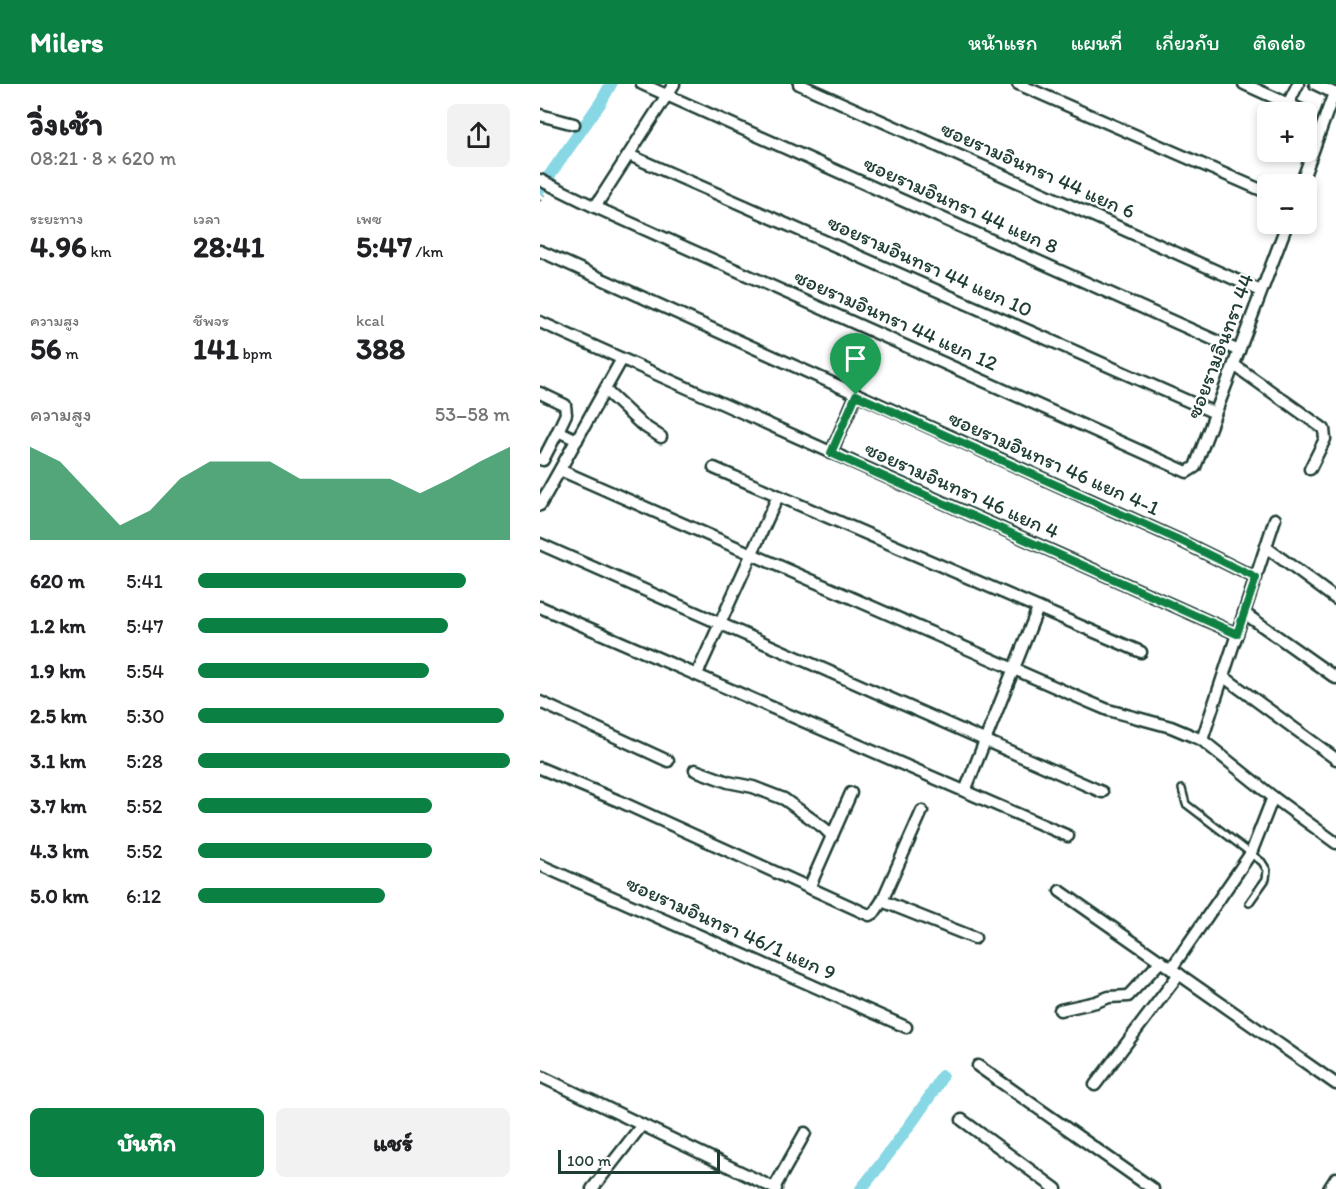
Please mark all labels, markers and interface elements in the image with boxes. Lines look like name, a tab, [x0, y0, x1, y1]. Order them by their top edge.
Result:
text: Milers	[30, 25, 104, 59]
text: หน้าแรก	[968, 30, 1038, 55]
text: แผนที่	[1071, 30, 1122, 55]
text: เกี่ยวกับ	[1155, 30, 1220, 55]
text: ติดต่อ	[1253, 30, 1306, 55]
map controls	[1257, 102, 1317, 234]
button: +	[1257, 102, 1317, 162]
text: วิ่งเช้า	[30, 104, 103, 143]
button: share	[447, 104, 510, 167]
street label: ซอยรามอินทรา 44 แยก 6	[937, 115, 1139, 224]
text: 08:21 · 8 × 620 m	[30, 146, 176, 170]
street label: ซอยรามอินทรา 44 แยก 8	[860, 150, 1062, 259]
button: −	[1257, 174, 1317, 234]
text: ระยะทาง	[30, 209, 83, 228]
text: เวลา	[193, 209, 221, 228]
text: เพซ	[356, 209, 382, 228]
street label: ซอยรามอินทรา 44 แยก 10	[824, 209, 1037, 322]
text: 4.96	[30, 228, 87, 265]
text: 28:41	[193, 228, 265, 265]
text: 5:47	[356, 228, 412, 265]
text: km	[87, 242, 112, 261]
text: /km	[412, 242, 444, 261]
street label: ซอยรามอินทรา 44 แยก 12	[791, 263, 1002, 376]
street label: ซอยรามอินทรา 44	[1180, 269, 1259, 422]
text: ความสูง	[30, 311, 79, 330]
text: ชีพจร	[193, 311, 229, 330]
text: kcal	[356, 311, 384, 330]
text: 56	[30, 330, 62, 367]
text: 141	[193, 330, 239, 367]
text: 388	[356, 330, 405, 367]
pin	[830, 333, 881, 395]
icon: arrive	[839, 342, 872, 375]
text: m	[62, 344, 79, 363]
text: bpm	[239, 344, 272, 363]
text: ความสูง	[30, 402, 92, 426]
text: 53–58 m	[435, 402, 510, 426]
street label: ซอยรามอินทรา 46 แยก 4-1	[945, 405, 1163, 521]
street label: ซอยรามอินทรา 46 แยก 4	[861, 436, 1063, 544]
text: 620 m	[30, 569, 85, 593]
text: 5:41	[126, 569, 163, 593]
text: 1.2 km	[30, 614, 86, 638]
text: 5:47	[126, 614, 163, 638]
text: 1.9 km	[30, 659, 86, 683]
text: 5:54	[126, 659, 164, 683]
text: 2.5 km	[30, 704, 87, 728]
text: 5:30	[126, 704, 165, 728]
text: 3.1 km	[30, 749, 86, 773]
text: 5:28	[126, 749, 163, 773]
text: 3.7 km	[30, 794, 87, 818]
text: 5:52	[126, 794, 162, 818]
text: 4.3 km	[30, 839, 89, 863]
text: 5:52	[126, 839, 162, 863]
street label: ซอยรามอินทรา 46/1 แยก 9	[622, 870, 840, 985]
text: 5.0 km	[30, 884, 89, 908]
text: 6:12	[126, 884, 161, 908]
button: บันทึก	[30, 1108, 264, 1177]
button: แชร์	[276, 1108, 510, 1177]
scale bar	[558, 1147, 720, 1174]
text: 100 m	[567, 1151, 611, 1170]

